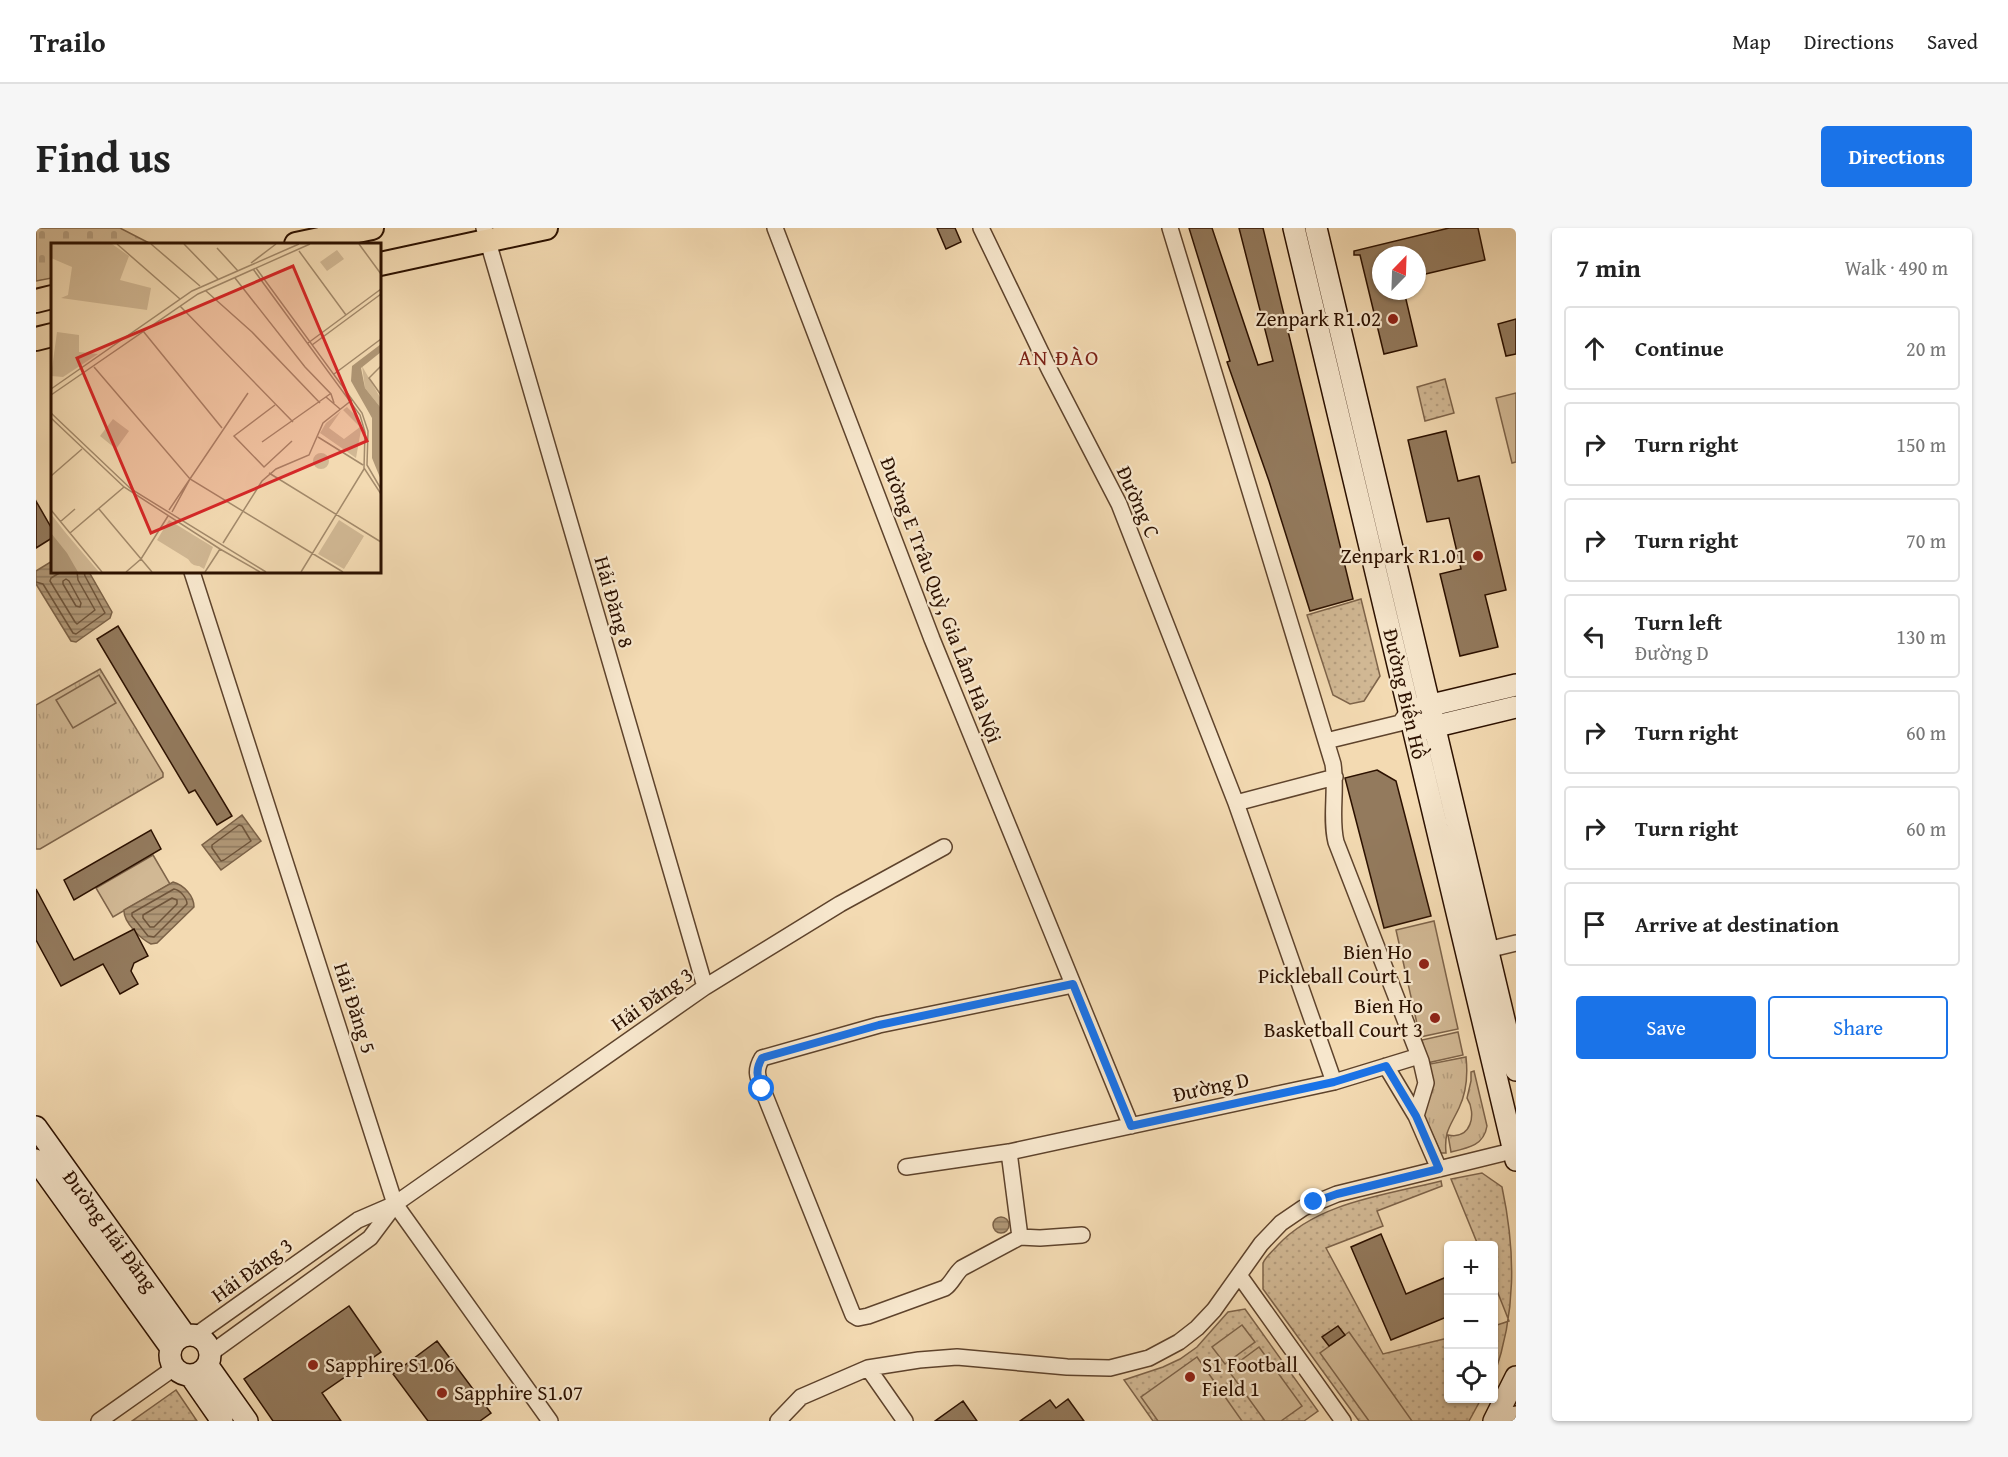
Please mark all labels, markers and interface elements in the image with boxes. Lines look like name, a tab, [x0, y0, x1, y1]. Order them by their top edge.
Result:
text: Trailo	[30, 21, 106, 62]
text: Map	[1732, 26, 1771, 57]
text: Directions	[1804, 26, 1894, 57]
text: Saved	[1927, 26, 1978, 57]
text: Find us	[36, 126, 171, 187]
button: Directions	[1821, 126, 1972, 187]
inset map	[51, 243, 381, 573]
north arrow	[1372, 246, 1426, 300]
text: 7 min	[1576, 248, 1641, 287]
text: Walk · 490 m	[1845, 253, 1948, 282]
place label: Zenpark R1.02	[1256, 303, 1381, 334]
marker: Zenpark R1.02	[1386, 312, 1400, 326]
icon: ahead	[1578, 332, 1611, 365]
text: Continue	[1635, 332, 1724, 364]
text: 20 m	[1906, 334, 1946, 363]
district label: AN ĐÀO	[1018, 341, 1100, 373]
icon: right	[1578, 428, 1611, 461]
text: Turn right	[1635, 428, 1738, 460]
text: 150 m	[1896, 430, 1946, 459]
street label: Đường E Trâu Quỳ, Gia Lâm Hà Nội	[873, 452, 1010, 747]
street label: Đường C	[1109, 461, 1168, 543]
icon: right	[1578, 524, 1611, 557]
text: Turn right	[1635, 524, 1738, 556]
text: 70 m	[1906, 526, 1946, 555]
place label: Zenpark R1.01	[1341, 540, 1466, 571]
marker: Zenpark R1.01	[1471, 549, 1485, 563]
street label: Hải Đăng 8	[587, 552, 642, 651]
text: Turn left	[1635, 606, 1722, 638]
icon: left	[1578, 620, 1611, 653]
text: 130 m	[1896, 622, 1946, 651]
street label: Đường Biển Hồ	[1375, 625, 1436, 762]
text: Đường D	[1635, 638, 1709, 667]
icon: right	[1578, 716, 1611, 749]
text: Turn right	[1635, 716, 1738, 748]
text: 60 m	[1906, 718, 1946, 747]
icon: right	[1578, 812, 1611, 845]
text: Turn right	[1635, 812, 1738, 844]
text: 60 m	[1906, 814, 1946, 843]
icon: arrive	[1578, 908, 1611, 941]
text: Arrive at destination	[1635, 908, 1839, 940]
place label: Bien Ho Pickleball Court 1	[1258, 936, 1412, 991]
marker: Bien Ho Pickleball Court 1	[1417, 957, 1431, 971]
street label: Hải Đăng 5	[326, 958, 385, 1057]
street label: Hải Đăng 3	[604, 959, 699, 1038]
place label: Bien Ho Basketball Court 3	[1264, 990, 1423, 1045]
button: Save	[1576, 996, 1756, 1059]
button: Share	[1768, 996, 1948, 1059]
marker: Bien Ho Basketball Court 3	[1428, 1011, 1442, 1025]
street label: Đường D	[1170, 1063, 1252, 1110]
route start	[748, 1075, 774, 1101]
street label: Đường Hải Đăng	[56, 1163, 166, 1298]
route end	[1300, 1188, 1326, 1214]
street label: Hải Đăng 3	[205, 1229, 299, 1310]
map controls	[1444, 1241, 1498, 1403]
button: +	[1444, 1241, 1498, 1295]
button: −	[1444, 1295, 1498, 1349]
place label: Sapphire S1.06	[325, 1349, 454, 1380]
place label: S1 Football Field 1	[1202, 1349, 1298, 1404]
button: locate	[1444, 1349, 1498, 1403]
marker: Sapphire S1.06	[306, 1358, 320, 1372]
marker: S1 Football Field 1	[1183, 1370, 1197, 1384]
place label: Sapphire S1.07	[454, 1377, 583, 1408]
marker: Sapphire S1.07	[435, 1386, 449, 1400]

